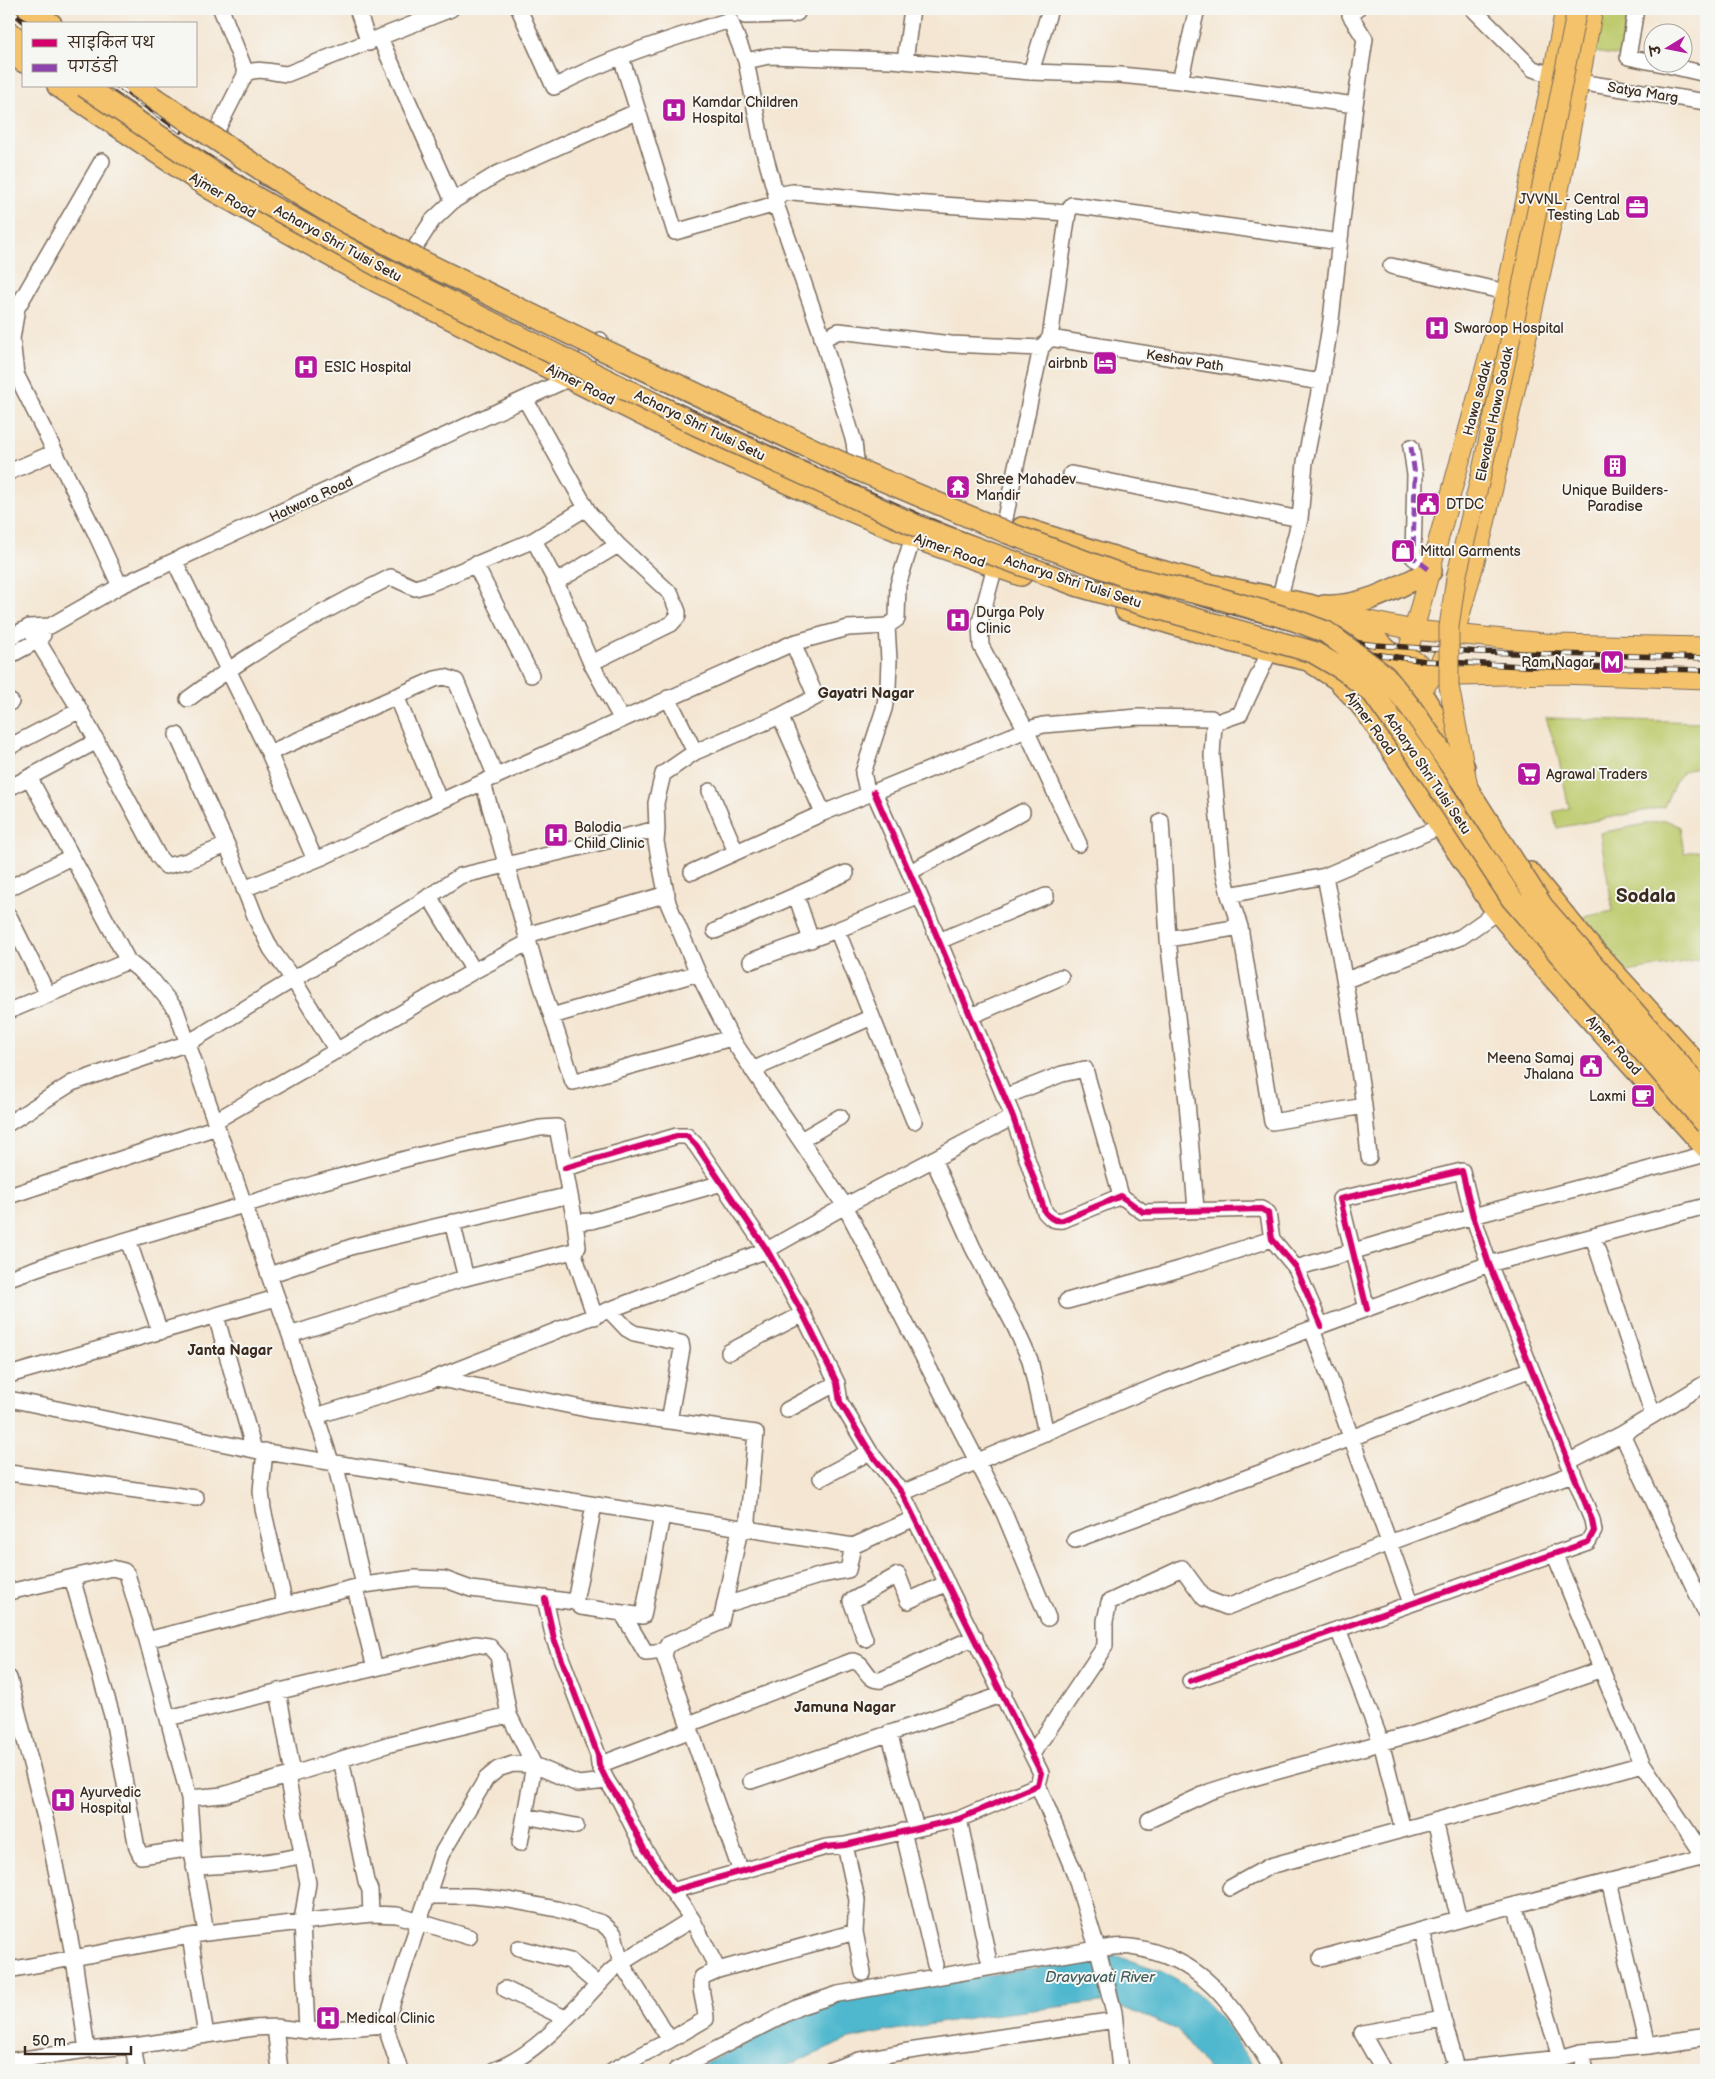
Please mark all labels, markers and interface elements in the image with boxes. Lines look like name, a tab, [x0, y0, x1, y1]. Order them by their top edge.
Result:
legend	[22, 22, 198, 88]
north arrow	[1642, 22, 1692, 72]
text: साइकिल पथ	[67, 31, 155, 53]
text: उ	[1646, 42, 1665, 58]
text: पगडंडी	[67, 55, 118, 77]
street label: Satya Marg	[1606, 79, 1679, 106]
place label: Kamdar Children Hospital	[692, 94, 798, 127]
hospital icon: Kamdar Children Hospital	[661, 97, 687, 123]
street label: Ajmer Road	[186, 169, 259, 222]
place label: JVVNL - Central Testing Lab	[1519, 191, 1620, 224]
office icon: JVVNL - Central Testing Lab	[1624, 194, 1650, 220]
street label: Acharya Shri Tulsi Setu	[271, 201, 405, 286]
hospital icon: Swaroop Hospital	[1424, 315, 1450, 341]
place label: Swaroop Hospital	[1454, 320, 1564, 337]
street label: Elevated Hawa Sadak	[1472, 345, 1517, 483]
street label: Keshav Path	[1145, 346, 1225, 375]
hotel icon: airbnb	[1092, 350, 1118, 376]
hospital icon: ESIC Hospital	[293, 354, 319, 380]
place label: airbnb	[1048, 355, 1088, 372]
place label: ESIC Hospital	[324, 359, 411, 376]
street label: Hawa sadak	[1459, 359, 1496, 437]
street label: Ajmer Road	[544, 360, 618, 409]
street label: Acharya Shri Tulsi Setu	[632, 386, 768, 464]
building icon: Unique Builders- Paradise	[1602, 453, 1628, 479]
place label: Shree Mahadev Mandir	[976, 471, 1076, 504]
street label: Hatwara Road	[267, 473, 356, 526]
temple icon: Shree Mahadev Mandir	[945, 474, 971, 500]
place label: Unique Builders- Paradise	[1562, 482, 1668, 515]
public building icon: DTDC	[1415, 491, 1441, 517]
place label: DTDC	[1446, 496, 1484, 513]
street label: Ajmer Road	[912, 530, 988, 571]
shop icon: Mittal Garments	[1390, 538, 1416, 564]
place label: Mittal Garments	[1420, 543, 1521, 560]
street label: Acharya Shri Tulsi Setu	[1002, 551, 1144, 612]
place label: Durga Poly Clinic	[976, 604, 1045, 637]
hospital icon: Durga Poly Clinic	[945, 607, 971, 633]
metro station icon: Ram Nagar	[1599, 649, 1625, 675]
place label: Ram Nagar	[1521, 654, 1595, 671]
district label: Gayatri Nagar	[818, 684, 915, 703]
street label: Ajmer Road	[1342, 688, 1399, 758]
street label: Acharya Shri Tulsi Setu	[1380, 709, 1475, 837]
supermarket icon: Agrawal Traders	[1516, 761, 1542, 787]
place label: Agrawal Traders	[1546, 766, 1648, 783]
place label: Balodia Child Clinic	[574, 819, 645, 852]
hospital icon: Balodia Child Clinic	[543, 822, 569, 848]
district label: Sodala	[1616, 885, 1676, 908]
street label: Ajmer Road	[1582, 1012, 1645, 1079]
place label: Meena Samaj Jhalana	[1487, 1050, 1574, 1083]
public building icon: Meena Samaj Jhalana	[1578, 1053, 1604, 1079]
cafe icon: Laxmi	[1630, 1083, 1656, 1109]
place label: Laxmi	[1589, 1088, 1626, 1105]
district label: Janta Nagar	[188, 1341, 273, 1360]
district label: Jamuna Nagar	[794, 1698, 897, 1717]
place label: Ayurvedic Hospital	[80, 1784, 141, 1817]
hospital icon: Ayurvedic Hospital	[50, 1787, 76, 1813]
water label: Dravyavati River	[1045, 1968, 1156, 1987]
hospital icon: Medical Clinic	[315, 2005, 341, 2031]
place label: Medical Clinic	[346, 2010, 435, 2027]
scale bar	[25, 2024, 131, 2056]
text: 50 m	[32, 2032, 66, 2051]

